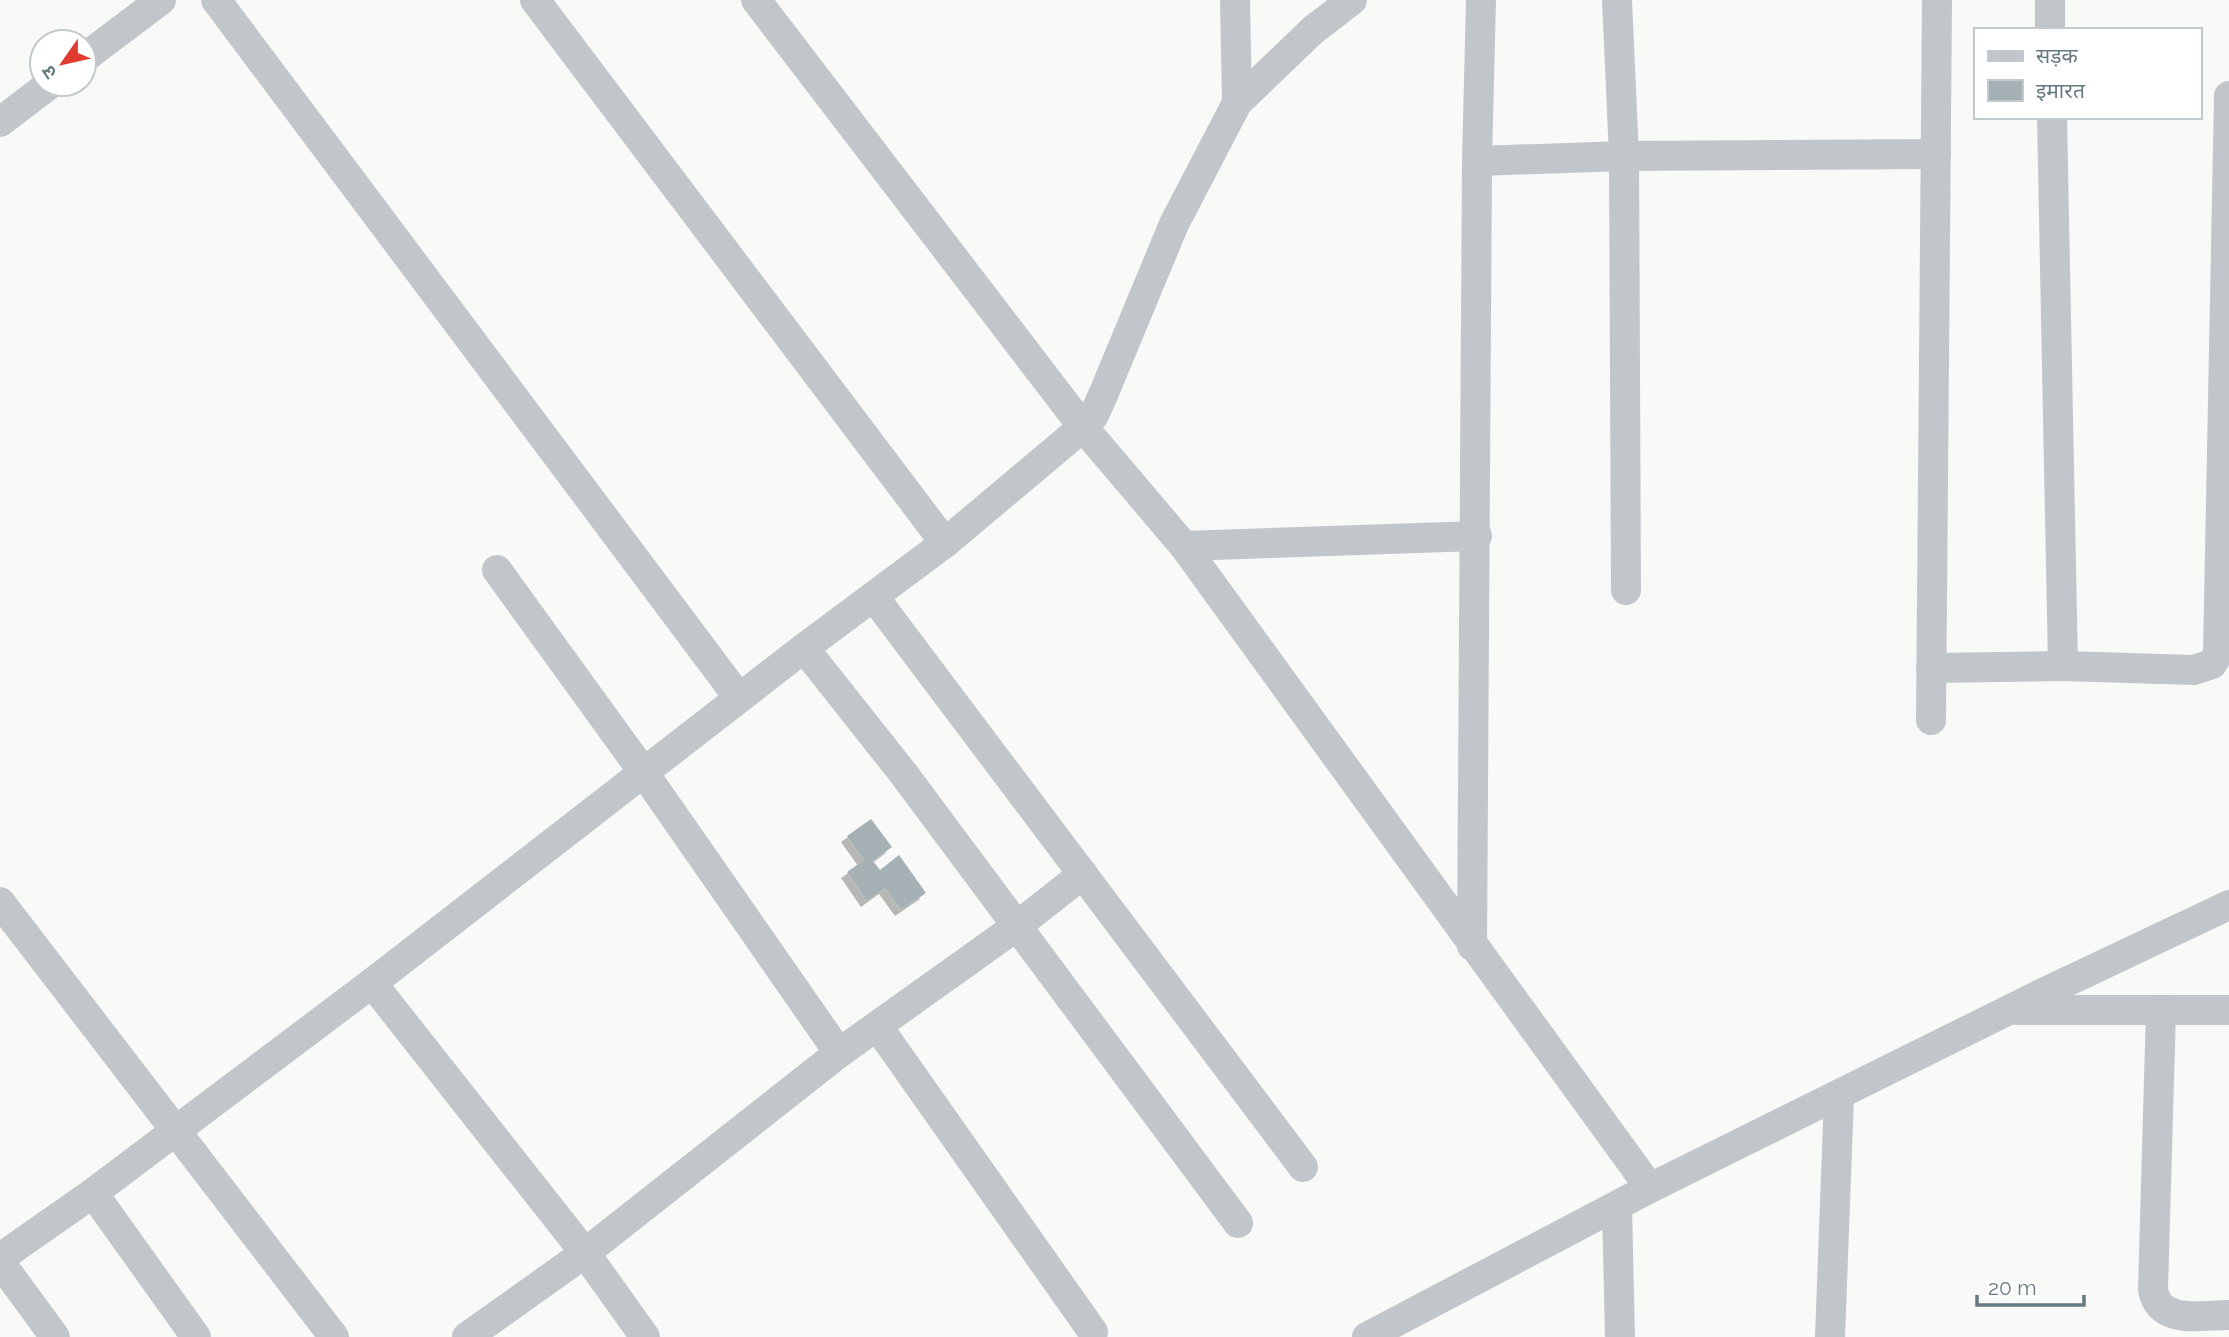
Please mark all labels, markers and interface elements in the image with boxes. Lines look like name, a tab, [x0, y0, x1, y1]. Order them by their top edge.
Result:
north arrow	[28, 28, 98, 98]
legend	[1974, 28, 2201, 119]
text: सड़क	[2036, 43, 2078, 68]
text: उ	[36, 61, 61, 83]
text: इमारत	[2036, 78, 2086, 103]
scale bar	[1977, 1264, 2084, 1308]
text: 20 m	[1988, 1275, 2036, 1300]

